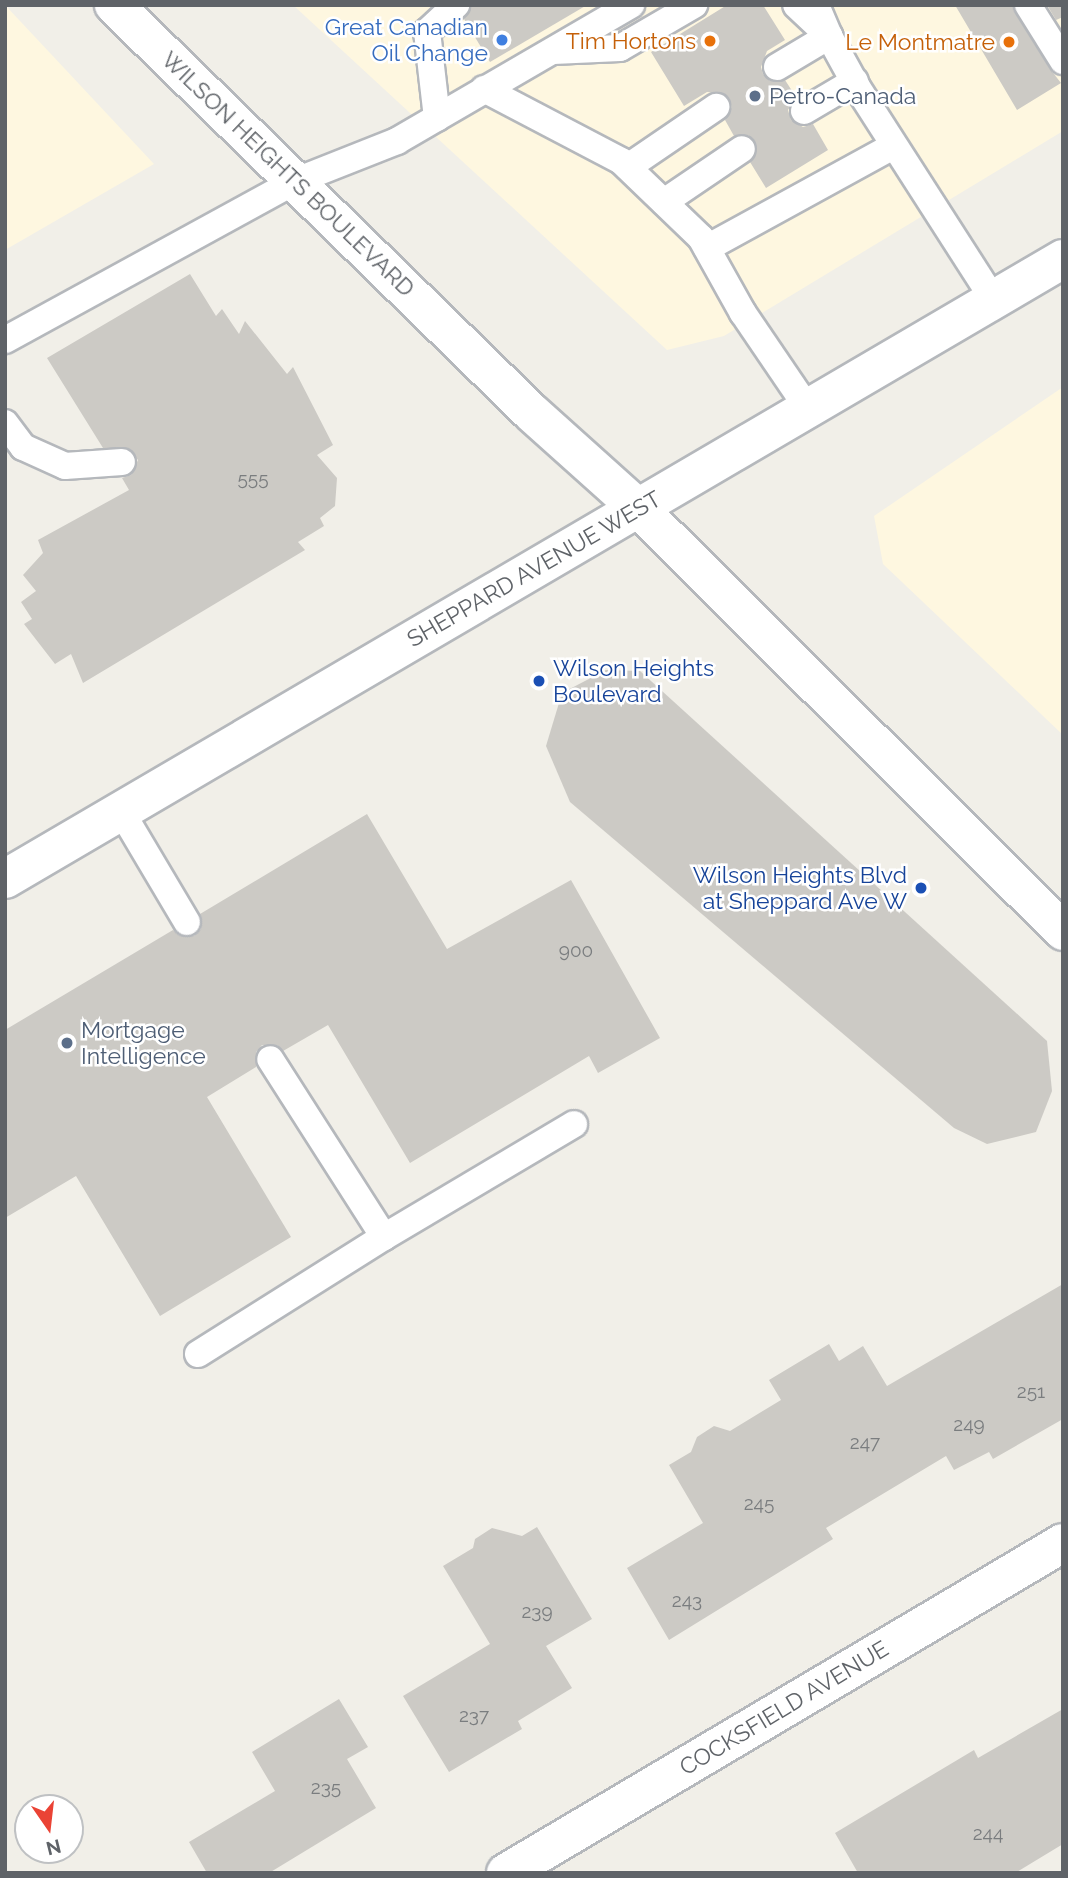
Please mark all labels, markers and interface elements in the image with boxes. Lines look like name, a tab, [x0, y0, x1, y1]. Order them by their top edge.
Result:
place label: Great Canadian Oil Change	[325, 13, 488, 67]
place label: Tim Hortons	[566, 27, 696, 55]
place label: Le Montmatre	[845, 28, 995, 56]
marker: Great Canadian Oil Change	[494, 32, 510, 48]
marker: Tim Hortons	[702, 33, 718, 49]
marker: Le Montmatre	[1001, 34, 1017, 50]
street label: WILSON HEIGHTS BOULEVARD	[156, 46, 420, 302]
place label: Petro-Canada	[769, 82, 916, 110]
marker: Petro-Canada	[747, 88, 763, 104]
house number: 555	[237, 468, 269, 490]
street label: SHEPPARD AVENUE WEST	[402, 485, 666, 653]
place label: Wilson Heights Boulevard	[553, 654, 714, 708]
marker: Wilson Heights Boulevard	[531, 673, 547, 689]
place label: Wilson Heights Blvd at Sheppard Ave W	[693, 861, 907, 915]
marker: Wilson Heights Blvd at Sheppard Ave W	[913, 880, 929, 896]
house number: 900	[559, 940, 593, 962]
place label: Mortgage Intelligence	[81, 1016, 206, 1070]
marker: Mortgage Intelligence	[59, 1035, 75, 1051]
house number: 251	[1017, 1381, 1045, 1403]
house number: 249	[953, 1414, 985, 1436]
house number: 247	[850, 1432, 880, 1454]
house number: 245	[744, 1493, 774, 1515]
house number: 243	[672, 1590, 702, 1612]
house number: 239	[521, 1601, 553, 1623]
street label: COCKSFIELD AVENUE	[674, 1635, 894, 1781]
house number: 237	[459, 1705, 489, 1727]
house number: 235	[311, 1777, 341, 1799]
north arrow	[14, 1794, 84, 1864]
house number: 244	[973, 1823, 1003, 1845]
text: N	[44, 1835, 63, 1860]

